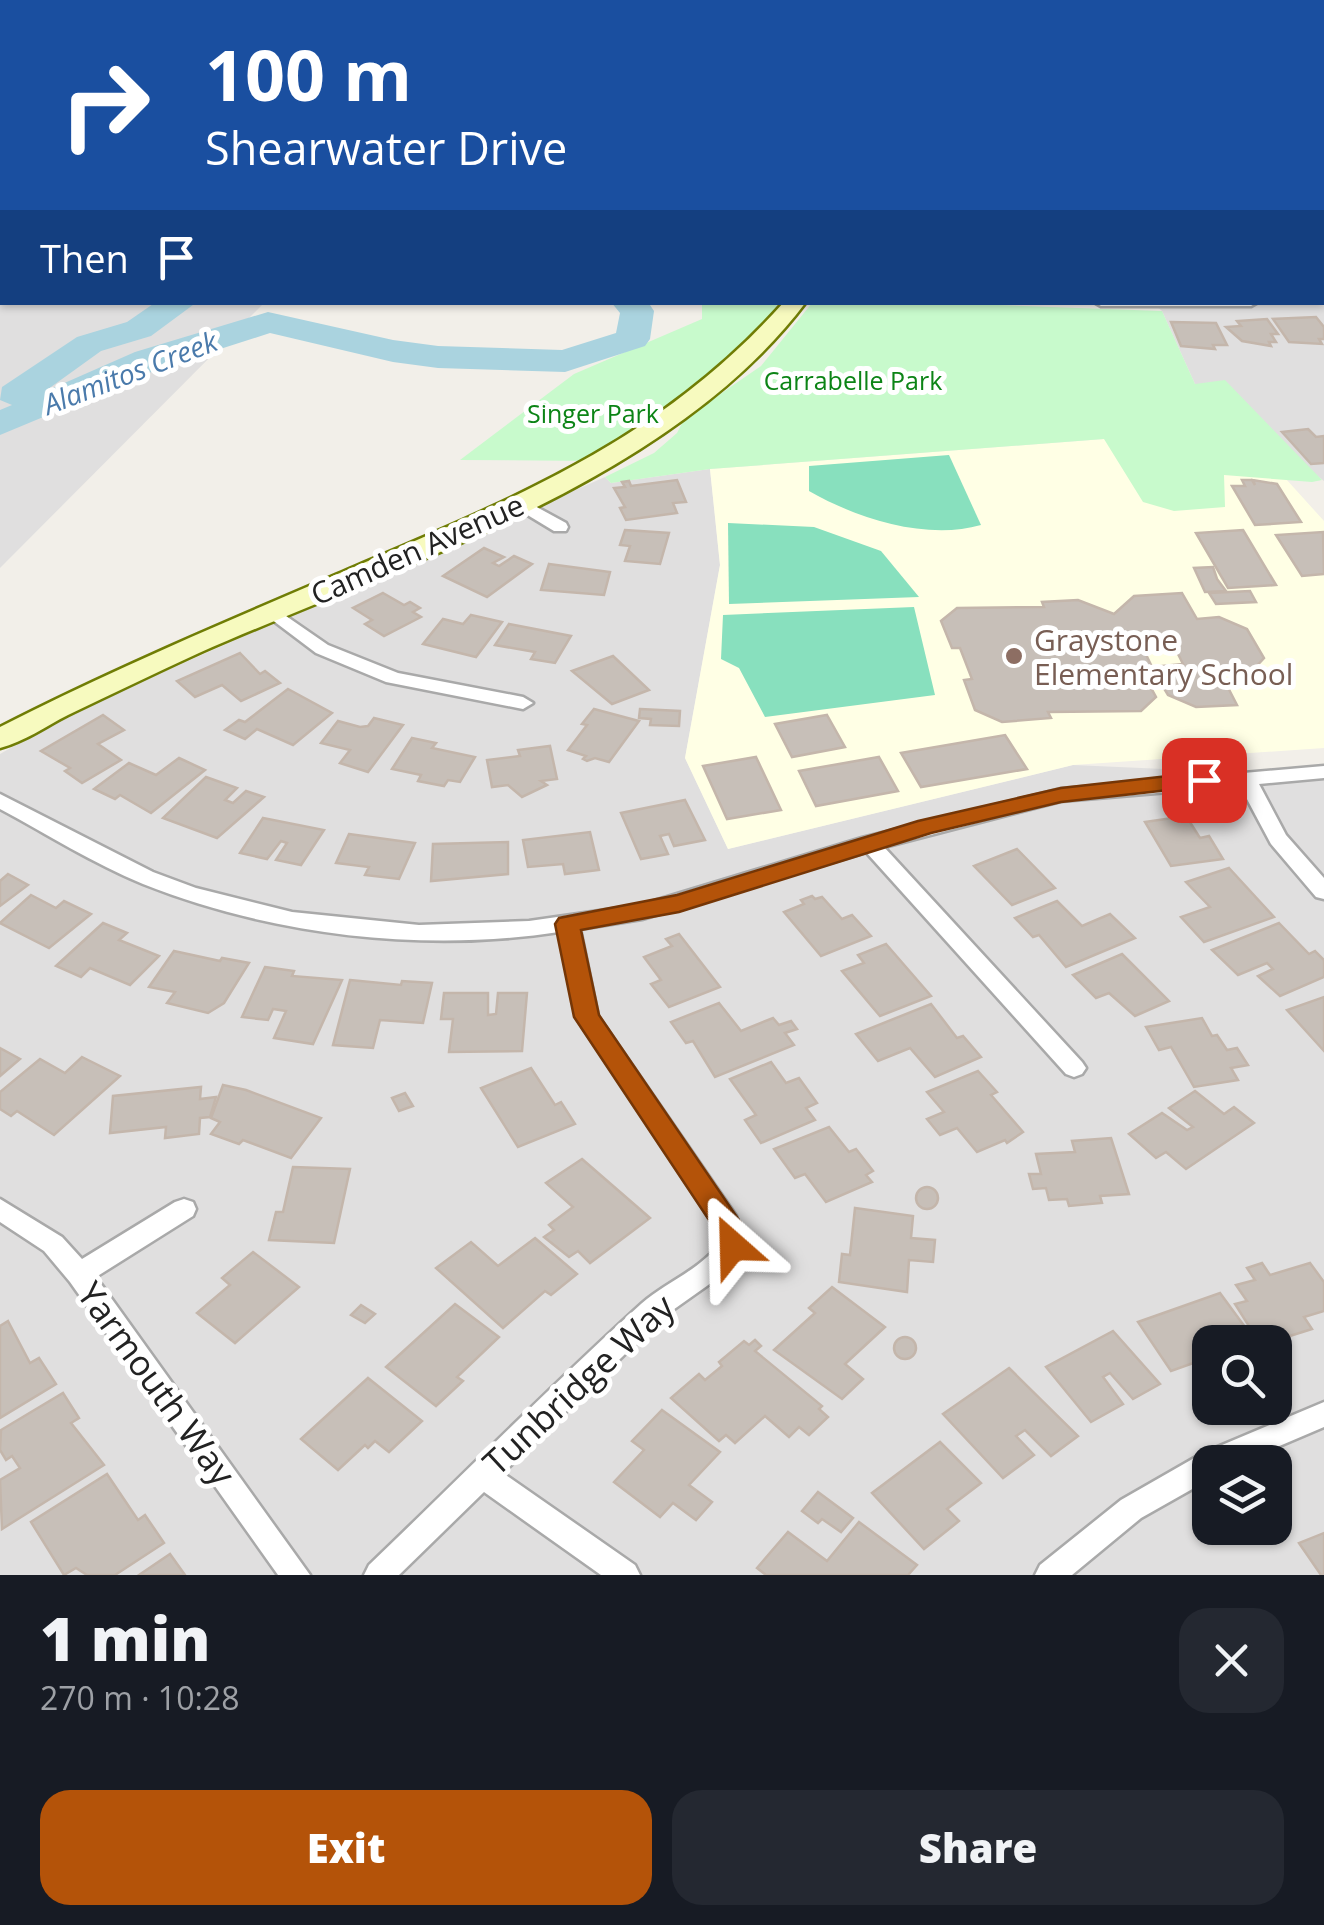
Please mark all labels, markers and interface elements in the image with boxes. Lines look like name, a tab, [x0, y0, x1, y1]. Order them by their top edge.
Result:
text: 100 m	[205, 26, 412, 122]
icon: right	[40, 40, 170, 170]
text: Shearwater Drive	[205, 117, 567, 178]
icon: arrive	[149, 230, 204, 285]
text: Then	[40, 232, 129, 284]
water label: Alamitos Creek	[36, 321, 224, 423]
park label: Carrabelle Park	[764, 363, 942, 397]
park label: Singer Park	[527, 396, 659, 430]
street label: Camden Avenue	[304, 484, 530, 614]
place label: Graystone Elementary School	[1034, 619, 1293, 694]
marker: Graystone Elementary School	[1003, 645, 1025, 667]
pin	[1162, 738, 1247, 823]
icon: arrive	[1177, 753, 1232, 808]
position arrow	[681, 1194, 785, 1298]
street label: Yarmouth Way	[67, 1272, 247, 1495]
street label: Tunbridge Way	[472, 1283, 684, 1485]
map controls	[1192, 1325, 1292, 1545]
button: search	[1192, 1325, 1292, 1425]
button: layers	[1192, 1445, 1292, 1545]
text: 1 min	[40, 1597, 210, 1679]
button: close	[1179, 1608, 1284, 1713]
text: 270 m · 10:28	[40, 1676, 239, 1719]
button: Exit	[40, 1790, 652, 1905]
button: Share	[672, 1790, 1284, 1905]

